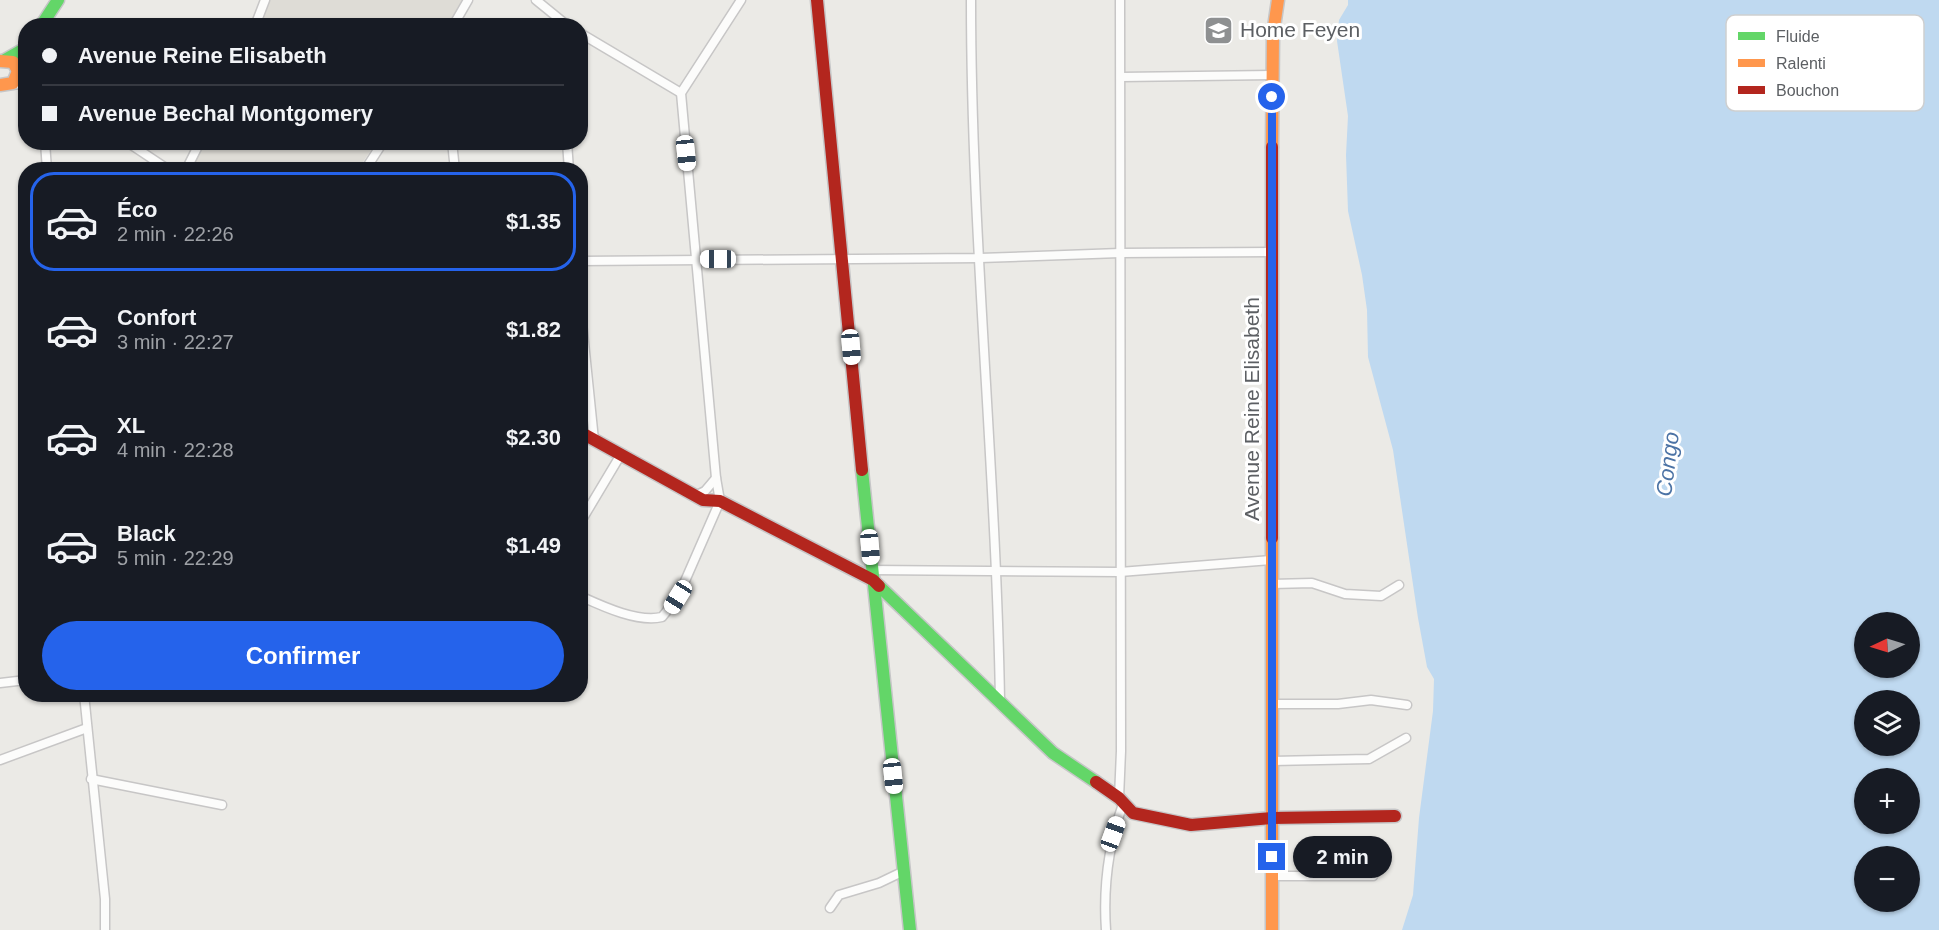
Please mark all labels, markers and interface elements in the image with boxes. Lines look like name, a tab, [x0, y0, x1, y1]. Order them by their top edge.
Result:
school or university icon: Home Feyen	[1203, 14, 1235, 46]
legend	[1726, 15, 1924, 111]
place label: Home Feyen	[1240, 18, 1360, 41]
text: Fluide	[1776, 28, 1820, 45]
text: Avenue Reine Elisabeth	[78, 43, 327, 68]
text: Ralenti	[1776, 55, 1826, 72]
text: Bouchon	[1776, 82, 1839, 99]
route start	[1258, 83, 1285, 110]
text: Avenue Bechal Montgomery	[78, 101, 373, 126]
car	[675, 134, 697, 172]
icon: car	[45, 195, 99, 249]
text: Éco	[117, 197, 157, 222]
text: $1.35	[506, 209, 561, 234]
text: 2 min · 22:26	[117, 223, 234, 245]
car	[700, 250, 736, 268]
street label: Avenue Reine Elisabeth	[1240, 297, 1263, 521]
icon: car	[45, 303, 99, 357]
text: Confort	[117, 305, 196, 330]
text: $1.82	[506, 317, 561, 342]
car	[840, 328, 862, 366]
text: 3 min · 22:27	[117, 331, 234, 353]
icon: car	[45, 411, 99, 465]
text: XL	[117, 413, 145, 438]
text: $2.30	[506, 425, 561, 450]
water label: Congo	[1651, 430, 1684, 498]
text: 4 min · 22:28	[117, 439, 234, 461]
icon: car	[45, 519, 99, 573]
text: Black	[117, 521, 176, 546]
car	[859, 528, 881, 566]
text: $1.49	[506, 533, 561, 558]
text: 5 min · 22:29	[117, 547, 234, 569]
car	[661, 577, 695, 617]
north arrow	[1854, 612, 1920, 678]
map controls	[1854, 612, 1920, 912]
button: Confirmer	[42, 621, 564, 690]
button: layers	[1854, 690, 1920, 756]
car	[882, 757, 904, 795]
button: +	[1854, 768, 1920, 834]
car	[1098, 814, 1128, 854]
callout: 2 min	[1293, 836, 1392, 878]
route end	[1258, 843, 1285, 870]
text: 2 min	[1316, 846, 1369, 868]
button: −	[1854, 846, 1920, 912]

